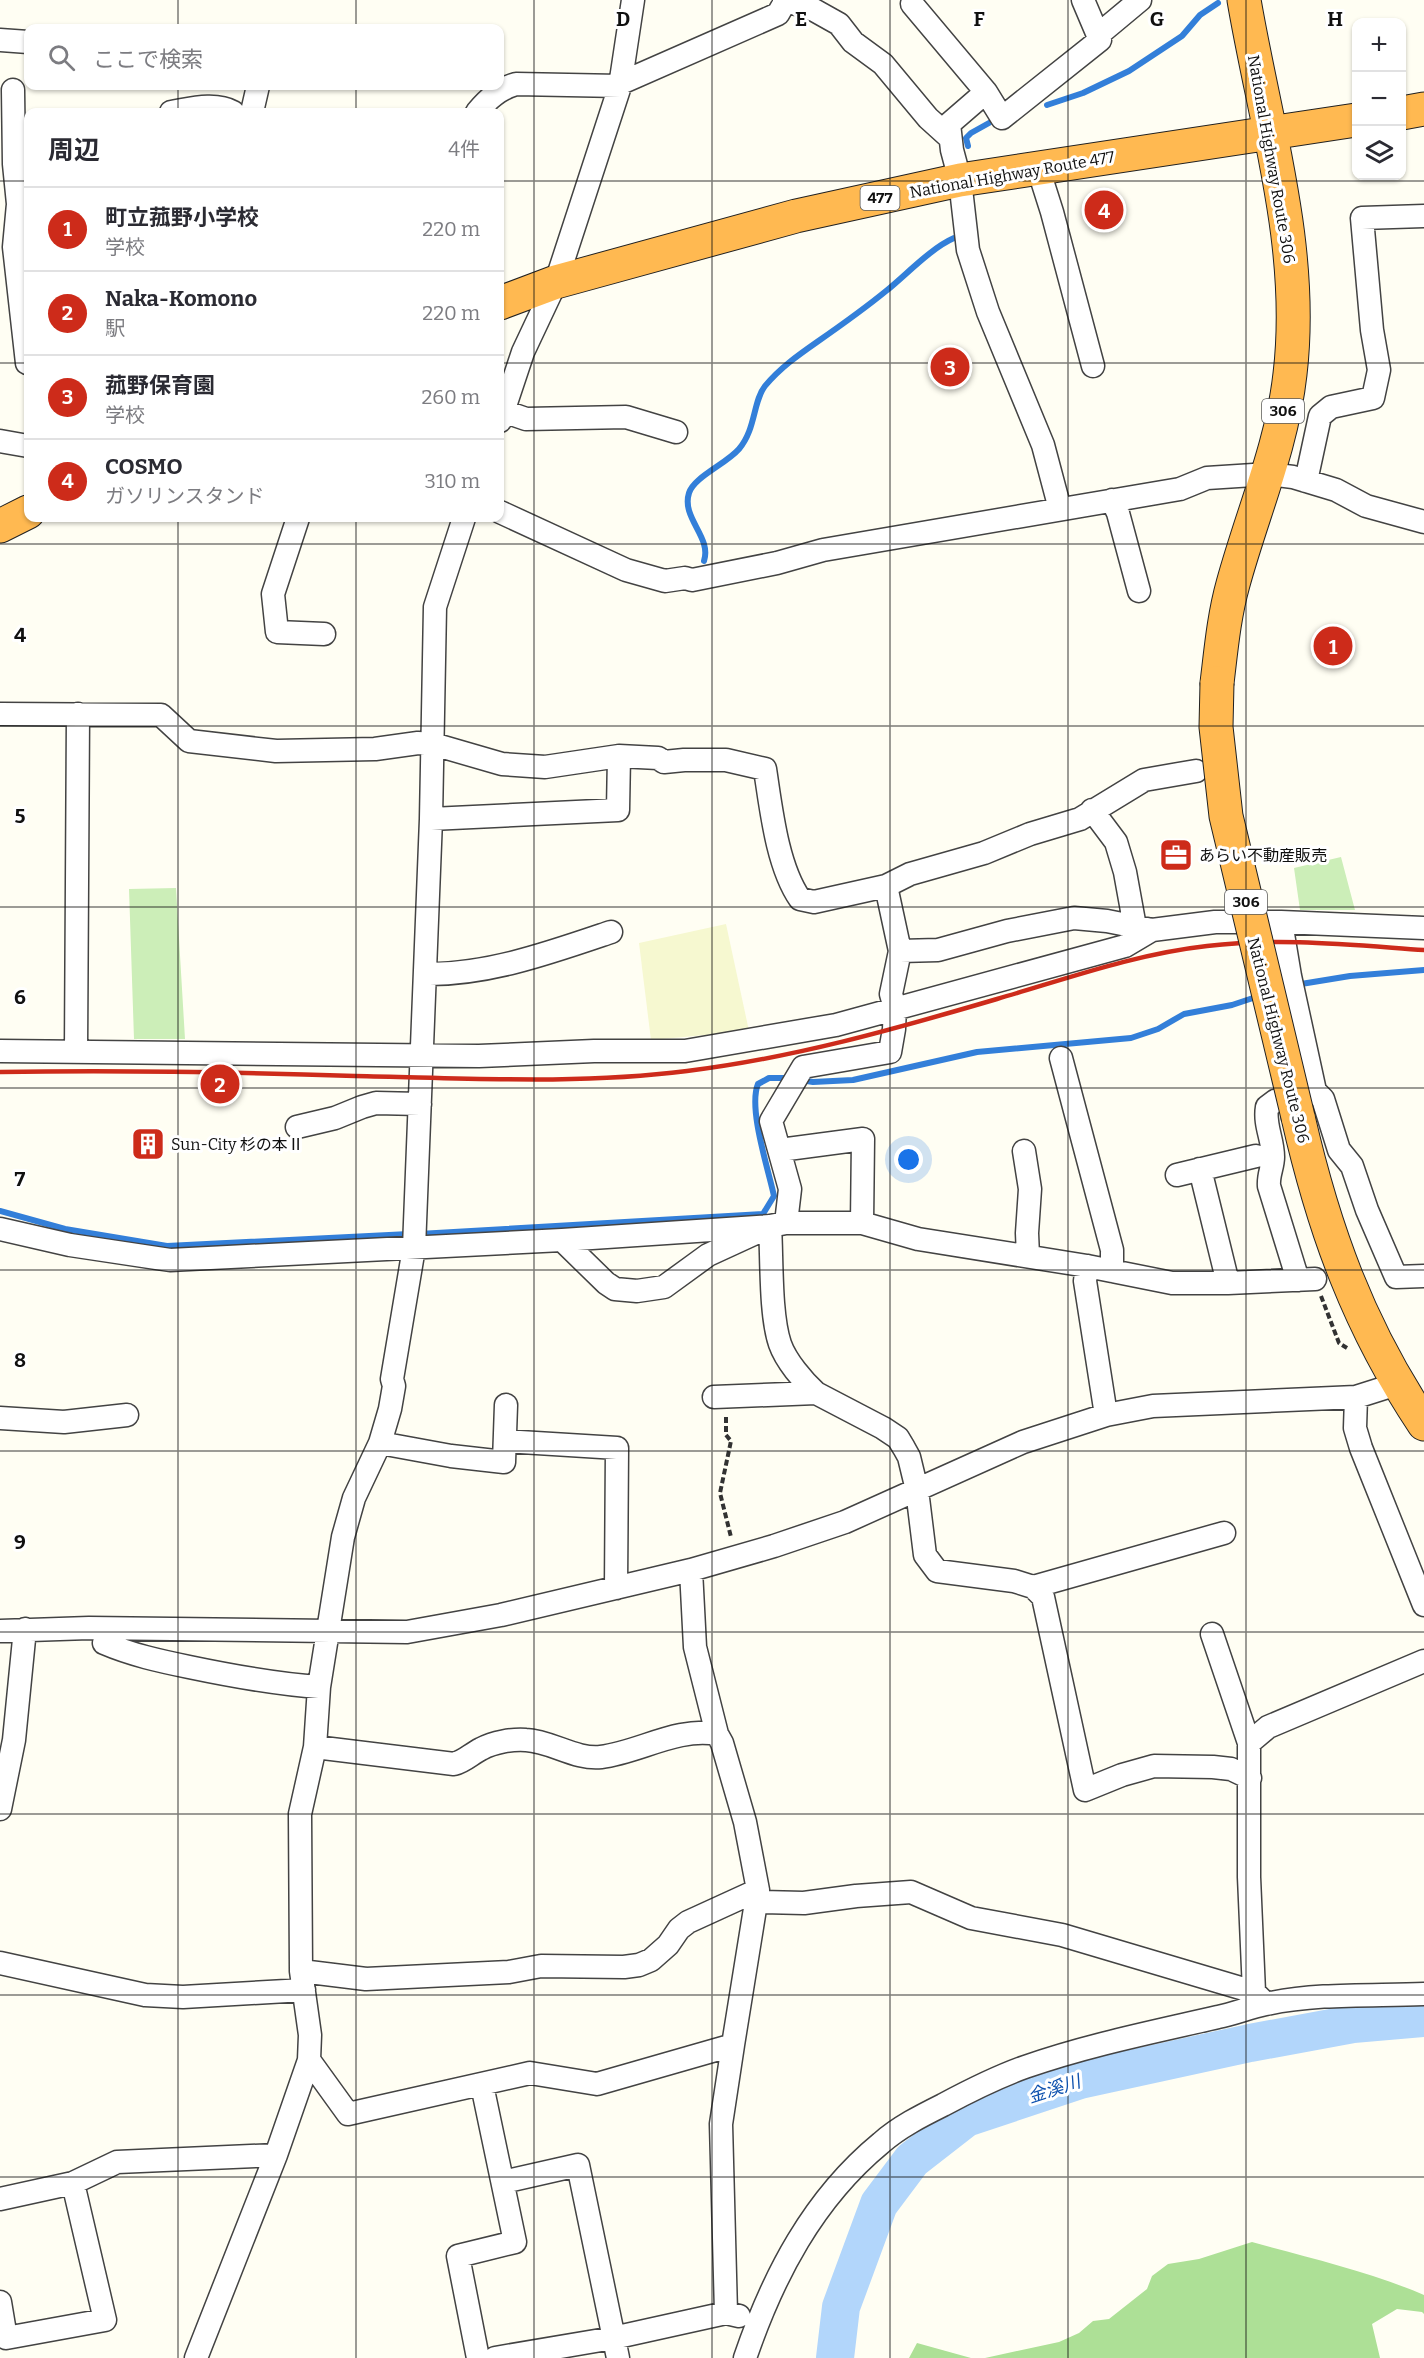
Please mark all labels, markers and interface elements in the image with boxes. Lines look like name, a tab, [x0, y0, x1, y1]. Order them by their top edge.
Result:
text: D	[616, 7, 630, 31]
text: E	[795, 7, 807, 31]
text: F	[973, 7, 985, 31]
text: G	[1150, 7, 1164, 31]
text: H	[1327, 7, 1343, 31]
map controls	[1352, 18, 1406, 180]
button: +	[1352, 18, 1406, 72]
search box	[24, 24, 504, 90]
icon: search	[45, 41, 78, 74]
text: ここで検索	[93, 46, 203, 73]
street label: National Highway Route 306	[1244, 53, 1299, 265]
button: −	[1352, 72, 1406, 126]
button: layers	[1352, 126, 1406, 180]
text: 周辺	[48, 135, 100, 166]
text: 4件	[448, 137, 480, 161]
street label: National Highway Route 477	[908, 147, 1116, 202]
road number: 477	[860, 186, 900, 210]
pin: 4	[1084, 188, 1124, 232]
text: 町立菰野小学校	[105, 204, 259, 231]
text: 1	[63, 217, 72, 241]
text: 220 m	[422, 217, 480, 241]
text: 学校	[105, 235, 145, 259]
text: Naka-Komono	[105, 285, 257, 312]
text: 2	[62, 301, 73, 325]
text: 220 m	[422, 301, 480, 325]
text: 駅	[105, 316, 125, 340]
pin: 3	[930, 344, 970, 389]
text: 菰野保育園	[105, 372, 215, 399]
text: 3	[62, 385, 73, 409]
text: 260 m	[421, 385, 480, 409]
road number: 306	[1262, 399, 1304, 423]
text: 学校	[105, 403, 145, 427]
text: COSMO	[105, 453, 183, 480]
text: 4	[61, 469, 74, 493]
text: 310 m	[425, 469, 480, 493]
text: ガソリンスタンド	[105, 484, 265, 508]
text: 4	[14, 623, 26, 647]
pin: 1	[1314, 624, 1352, 668]
text: 5	[15, 804, 26, 828]
office icon: あらい不動産販売	[1158, 837, 1194, 873]
place label: あらい不動産販売	[1199, 846, 1327, 865]
road number: 306	[1225, 890, 1267, 914]
street label: National Highway Route 306	[1244, 935, 1313, 1145]
text: 6	[14, 985, 26, 1009]
pin: 2	[200, 1062, 240, 1106]
building icon: Sun-City 杉の本Ⅱ	[130, 1126, 166, 1162]
place label: Sun-City 杉の本Ⅱ	[171, 1135, 304, 1154]
your location	[894, 1145, 923, 1174]
text: 7	[15, 1167, 26, 1191]
text: 8	[14, 1348, 26, 1372]
text: 9	[14, 1530, 26, 1554]
water label: 金溪川	[1025, 2070, 1085, 2108]

